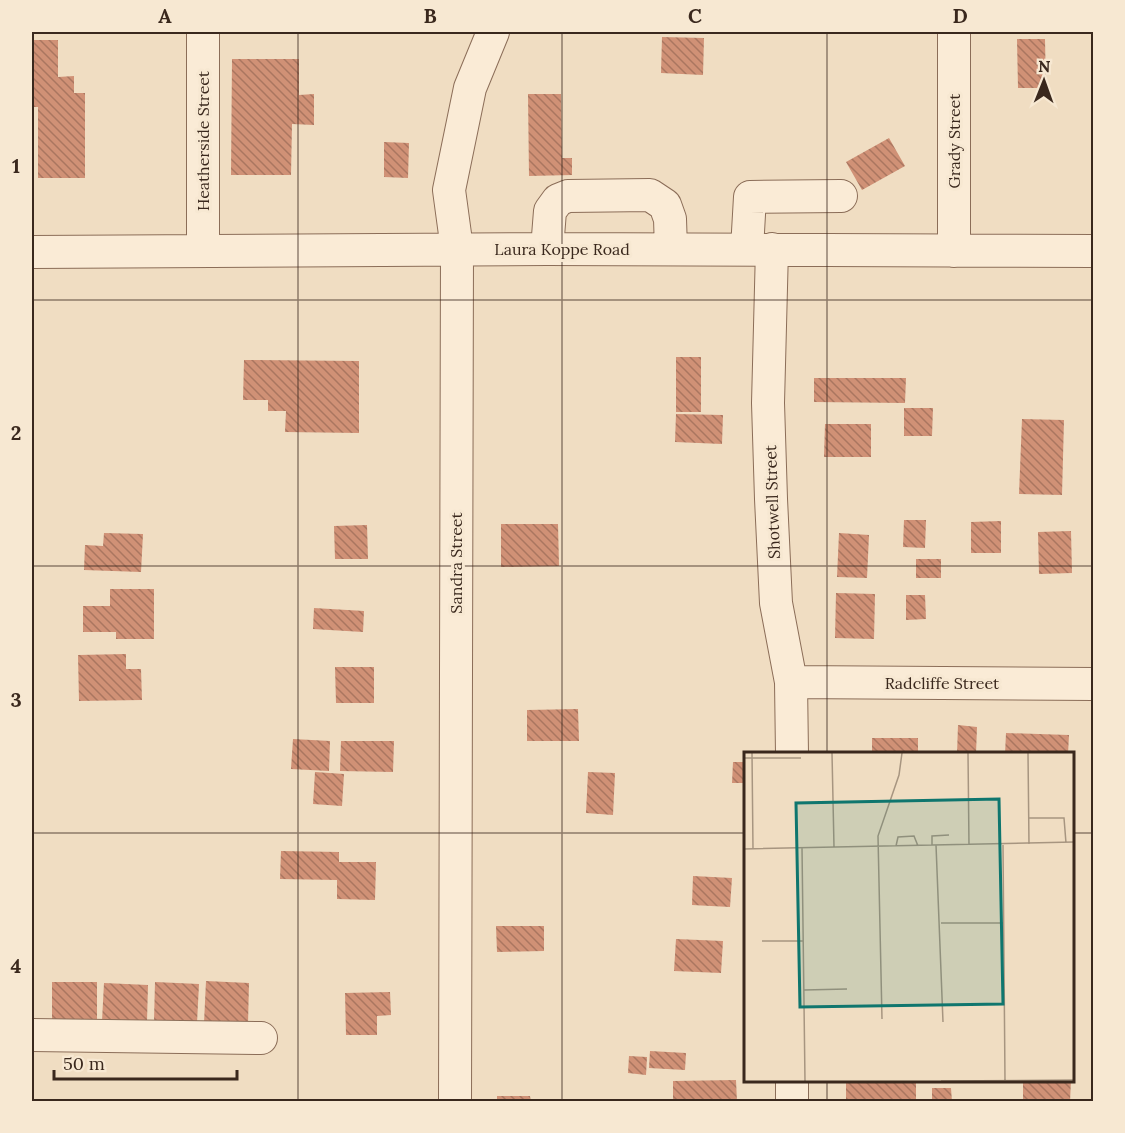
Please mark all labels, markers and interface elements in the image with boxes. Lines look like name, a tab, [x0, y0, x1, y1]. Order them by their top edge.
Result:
text: A	[158, 3, 172, 28]
text: B	[423, 3, 437, 28]
text: C	[688, 3, 702, 28]
text: D	[952, 3, 968, 28]
north arrow	[1014, 51, 1074, 111]
text: N	[1038, 56, 1051, 76]
street label: Heatherside Street	[193, 70, 213, 211]
street label: Grady Street	[944, 93, 964, 188]
text: 1	[12, 153, 20, 178]
street label: Laura Koppe Road	[494, 239, 630, 259]
text: 2	[11, 420, 21, 445]
street label: Shotwell Street	[760, 444, 784, 559]
street label: Sandra Street	[446, 512, 466, 614]
street label: Radcliffe Street	[885, 673, 1000, 693]
text: 3	[10, 687, 22, 712]
inset map	[744, 752, 1074, 1082]
text: 4	[11, 953, 22, 978]
scale bar	[54, 1043, 237, 1081]
text: 50 m	[63, 1052, 105, 1075]

